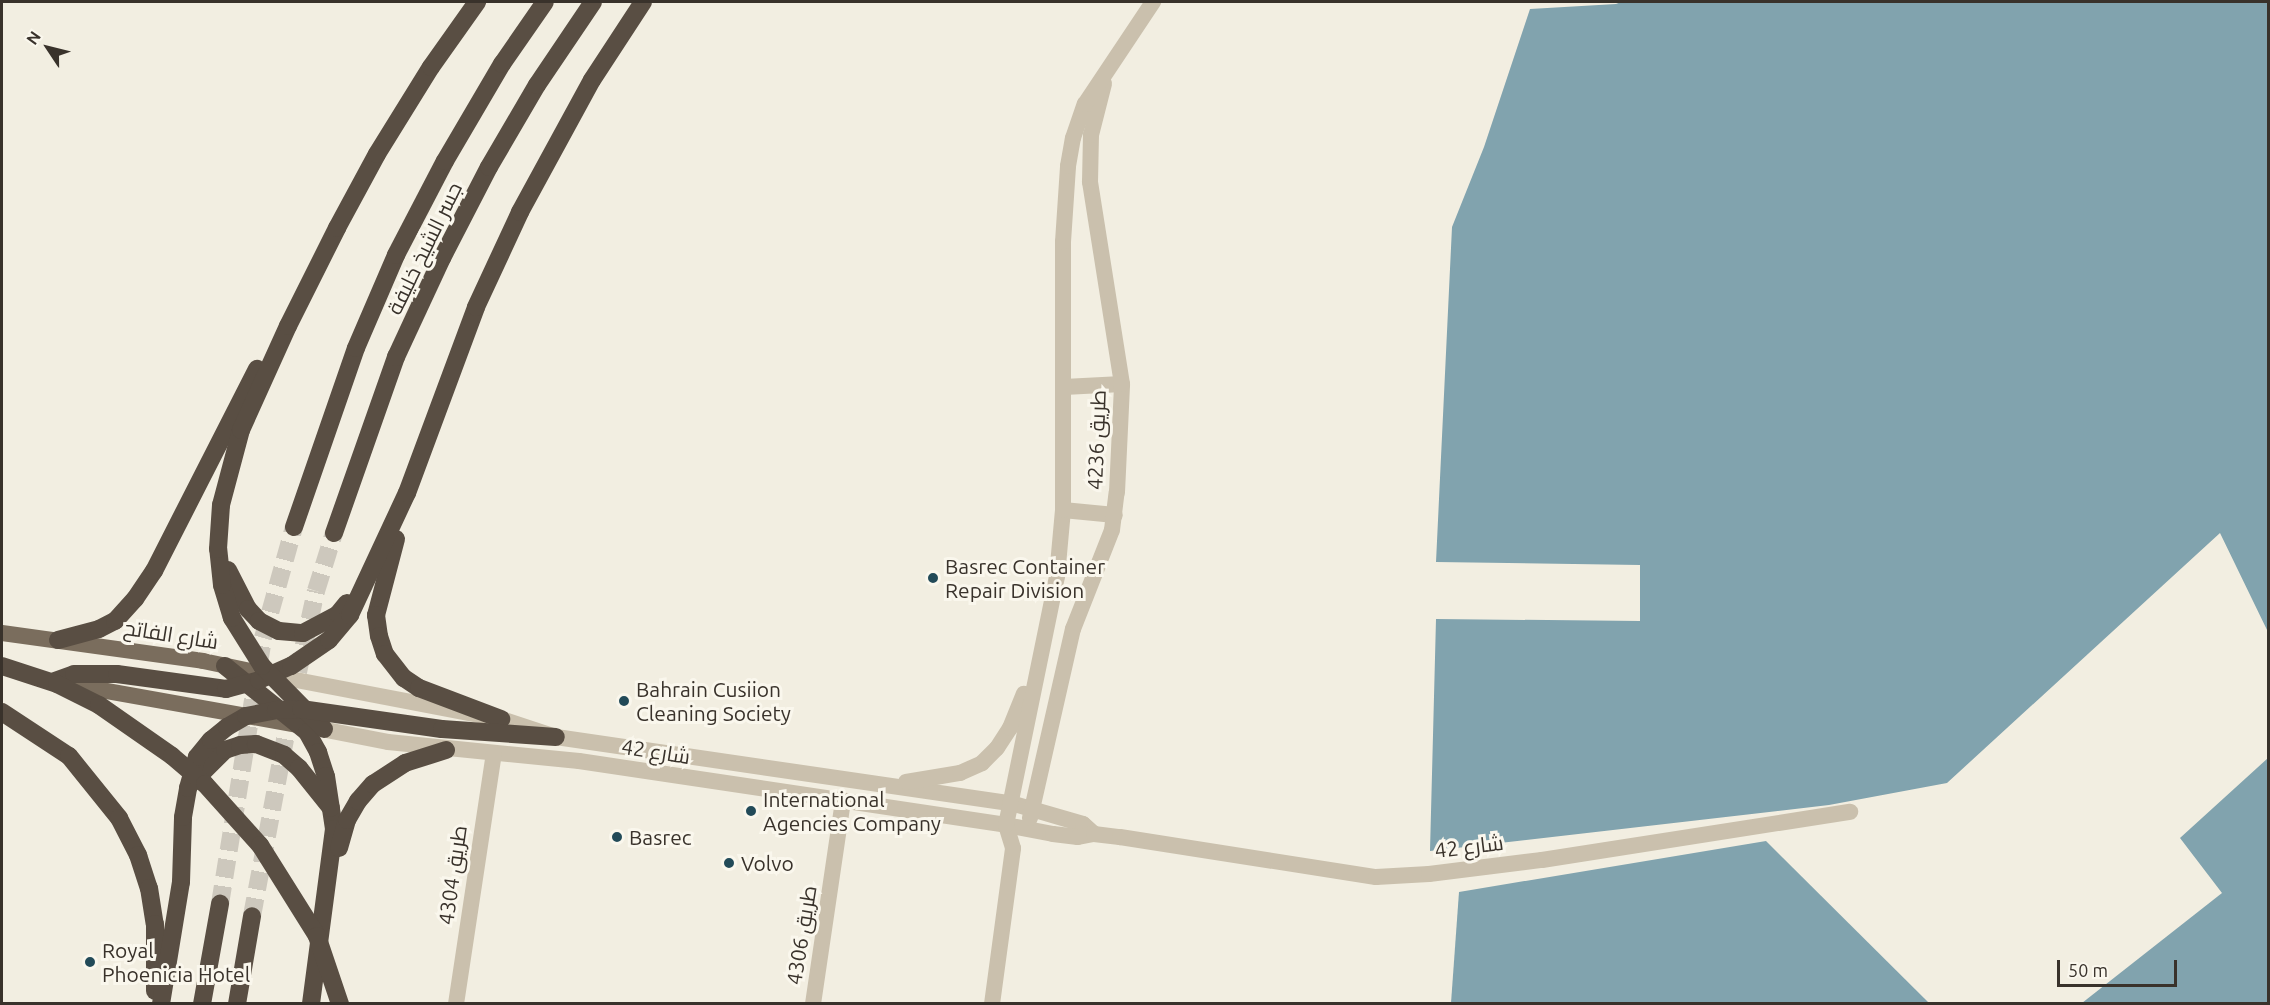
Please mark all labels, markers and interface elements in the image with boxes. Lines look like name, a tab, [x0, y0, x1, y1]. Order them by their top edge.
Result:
north arrow	[18, 18, 78, 78]
text: N	[22, 28, 44, 48]
street label: جسر الشيخ خليفة	[381, 178, 467, 318]
street label: طريق 4236	[1082, 390, 1110, 490]
place label: Basrec Container Repair Division	[945, 553, 1105, 603]
marker: Basrec Container Repair Division	[926, 571, 940, 585]
street label: شارع الفاتح	[122, 614, 220, 654]
place label: Bahrain Cusiion Cleaning Society	[636, 676, 791, 726]
marker: Bahrain Cusiion Cleaning Society	[617, 694, 631, 708]
street label: شارع 42	[620, 733, 692, 769]
place label: International Agencies Company	[763, 786, 941, 836]
marker: International Agencies Company	[744, 804, 758, 818]
street label: طريق 4304	[433, 824, 471, 926]
place label: Basrec	[629, 824, 692, 850]
street label: شارع 42	[1433, 829, 1505, 863]
marker: Basrec	[610, 830, 624, 844]
place label: Volvo	[741, 850, 794, 876]
marker: Volvo	[722, 856, 736, 870]
street label: طريق 4306	[781, 884, 821, 986]
place label: Royal Phoenicia Hotel	[102, 937, 250, 987]
scale bar	[2060, 948, 2180, 986]
marker: Royal Phoenicia Hotel	[83, 955, 97, 969]
text: 50 m	[2068, 960, 2108, 980]

